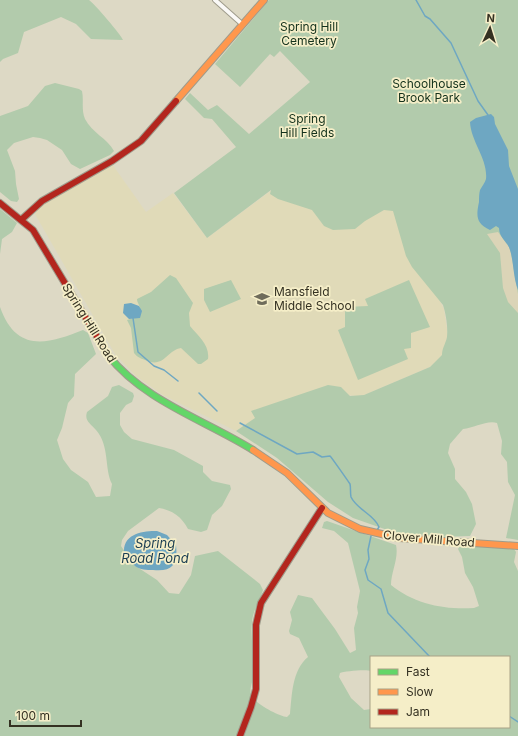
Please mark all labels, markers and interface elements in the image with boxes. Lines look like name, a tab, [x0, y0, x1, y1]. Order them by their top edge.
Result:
north arrow	[470, 8, 510, 48]
text: N	[486, 11, 495, 25]
park label: Spring Hill Cemetery	[280, 19, 338, 48]
park label: Schoolhouse Brook Park	[392, 76, 466, 105]
park label: Spring Hill Fields	[280, 111, 334, 140]
street label: Spring Hill Road	[59, 280, 120, 365]
place label: Mansfield Middle School	[274, 284, 355, 313]
school or university icon: Mansfield Middle School	[253, 290, 271, 308]
street label: Clover Mill Road	[383, 527, 475, 550]
water label: Spring Road Pond	[121, 535, 189, 566]
legend	[370, 656, 510, 728]
text: Fast	[406, 664, 430, 679]
text: Slow	[406, 684, 434, 699]
scale bar	[10, 702, 81, 728]
text: Jam	[406, 704, 430, 719]
text: 100 m	[16, 708, 50, 723]

